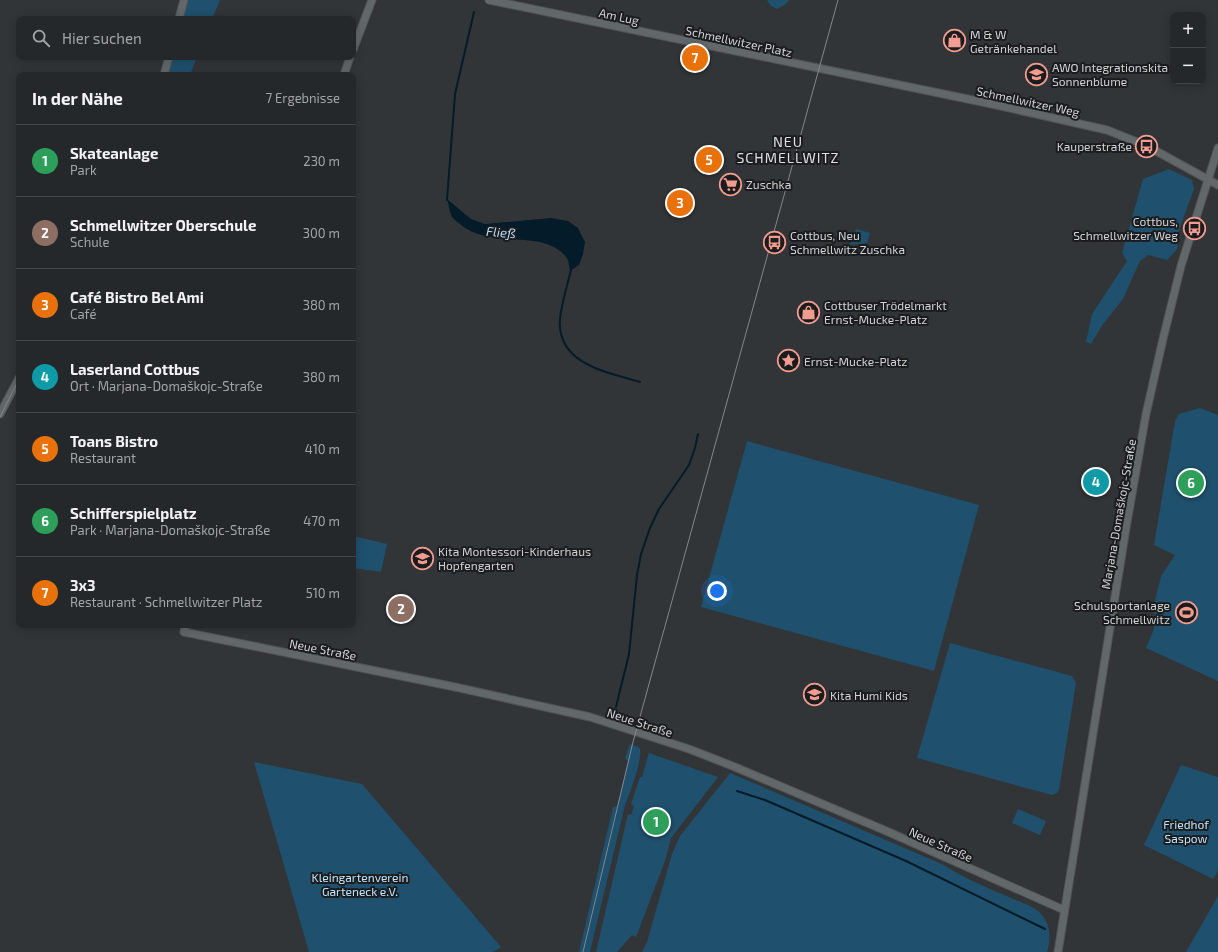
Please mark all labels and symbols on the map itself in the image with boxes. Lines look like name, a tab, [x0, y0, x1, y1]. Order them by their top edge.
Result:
street label: Am Lug	[598, 5, 640, 27]
street label: Schmellwitzer Platz	[684, 23, 794, 59]
place label: M & W Getränkehandel	[970, 27, 1057, 55]
shop icon: M & W Getränkehandel	[941, 28, 967, 54]
pin: 7	[682, 43, 708, 73]
place label: AWO Integrationskita Sonnenblume	[1052, 60, 1168, 88]
school or university icon: AWO Integrationskita Sonnenblume	[1023, 61, 1049, 87]
street label: Schmellwitzer Weg	[975, 83, 1081, 119]
district label: NEU SCHMELLWITZ	[736, 133, 840, 166]
bus stop icon: Kauperstraße	[1134, 133, 1160, 159]
place label: Kauperstraße	[1057, 139, 1132, 153]
pin: 5	[696, 145, 722, 175]
supermarket icon: Zuschka	[717, 171, 743, 197]
place label: Zuschka	[746, 177, 791, 191]
pin: 3	[667, 188, 693, 218]
place label: Cottbus, Schmellwitzer Weg	[1073, 214, 1178, 242]
bus stop icon: Cottbus, Schmellwitzer Weg	[1181, 215, 1207, 241]
water label: Fließ	[485, 223, 517, 241]
place label: Cottbus, Neu Schmellwitz Zuschka	[790, 228, 905, 256]
bus stop icon: Cottbus, Neu Schmellwitz Zuschka	[762, 229, 788, 255]
place label: Cottbuser Trödelmarkt Ernst-Mucke-Platz	[824, 298, 947, 326]
shop icon: Cottbuser Trödelmarkt Ernst-Mucke-Platz	[795, 299, 821, 325]
place icon: Ernst-Mucke-Platz	[775, 348, 801, 374]
place label: Ernst-Mucke-Platz	[804, 354, 907, 368]
street label: Marjana-Domaškojc-Straße	[1098, 438, 1139, 590]
pin: 4	[1083, 467, 1109, 497]
pin: 6	[1178, 468, 1204, 498]
place label: Kita Montessori-Kinderhaus Hopfengarten	[438, 544, 591, 572]
school or university icon: Kita Montessori-Kinderhaus Hopfengarten	[409, 545, 435, 571]
your location	[707, 581, 727, 601]
pin: 2	[388, 594, 414, 624]
place label: Schulsportanlage Schmellwitz	[1074, 598, 1170, 626]
sports icon: Schulsportanlage Schmellwitz	[1173, 599, 1199, 625]
street label: Neue Straße	[288, 636, 358, 662]
school or university icon: Kita Humi Kids	[801, 682, 827, 708]
place label: Kita Humi Kids	[830, 688, 908, 702]
street label: Neue Straße	[605, 705, 675, 739]
pin: 1	[643, 807, 669, 837]
park label: Friedhof Saspow	[1163, 817, 1209, 845]
street label: Neue Straße	[907, 824, 975, 864]
park label: Kleingartenverein Garteneck e.V.	[312, 870, 408, 898]

